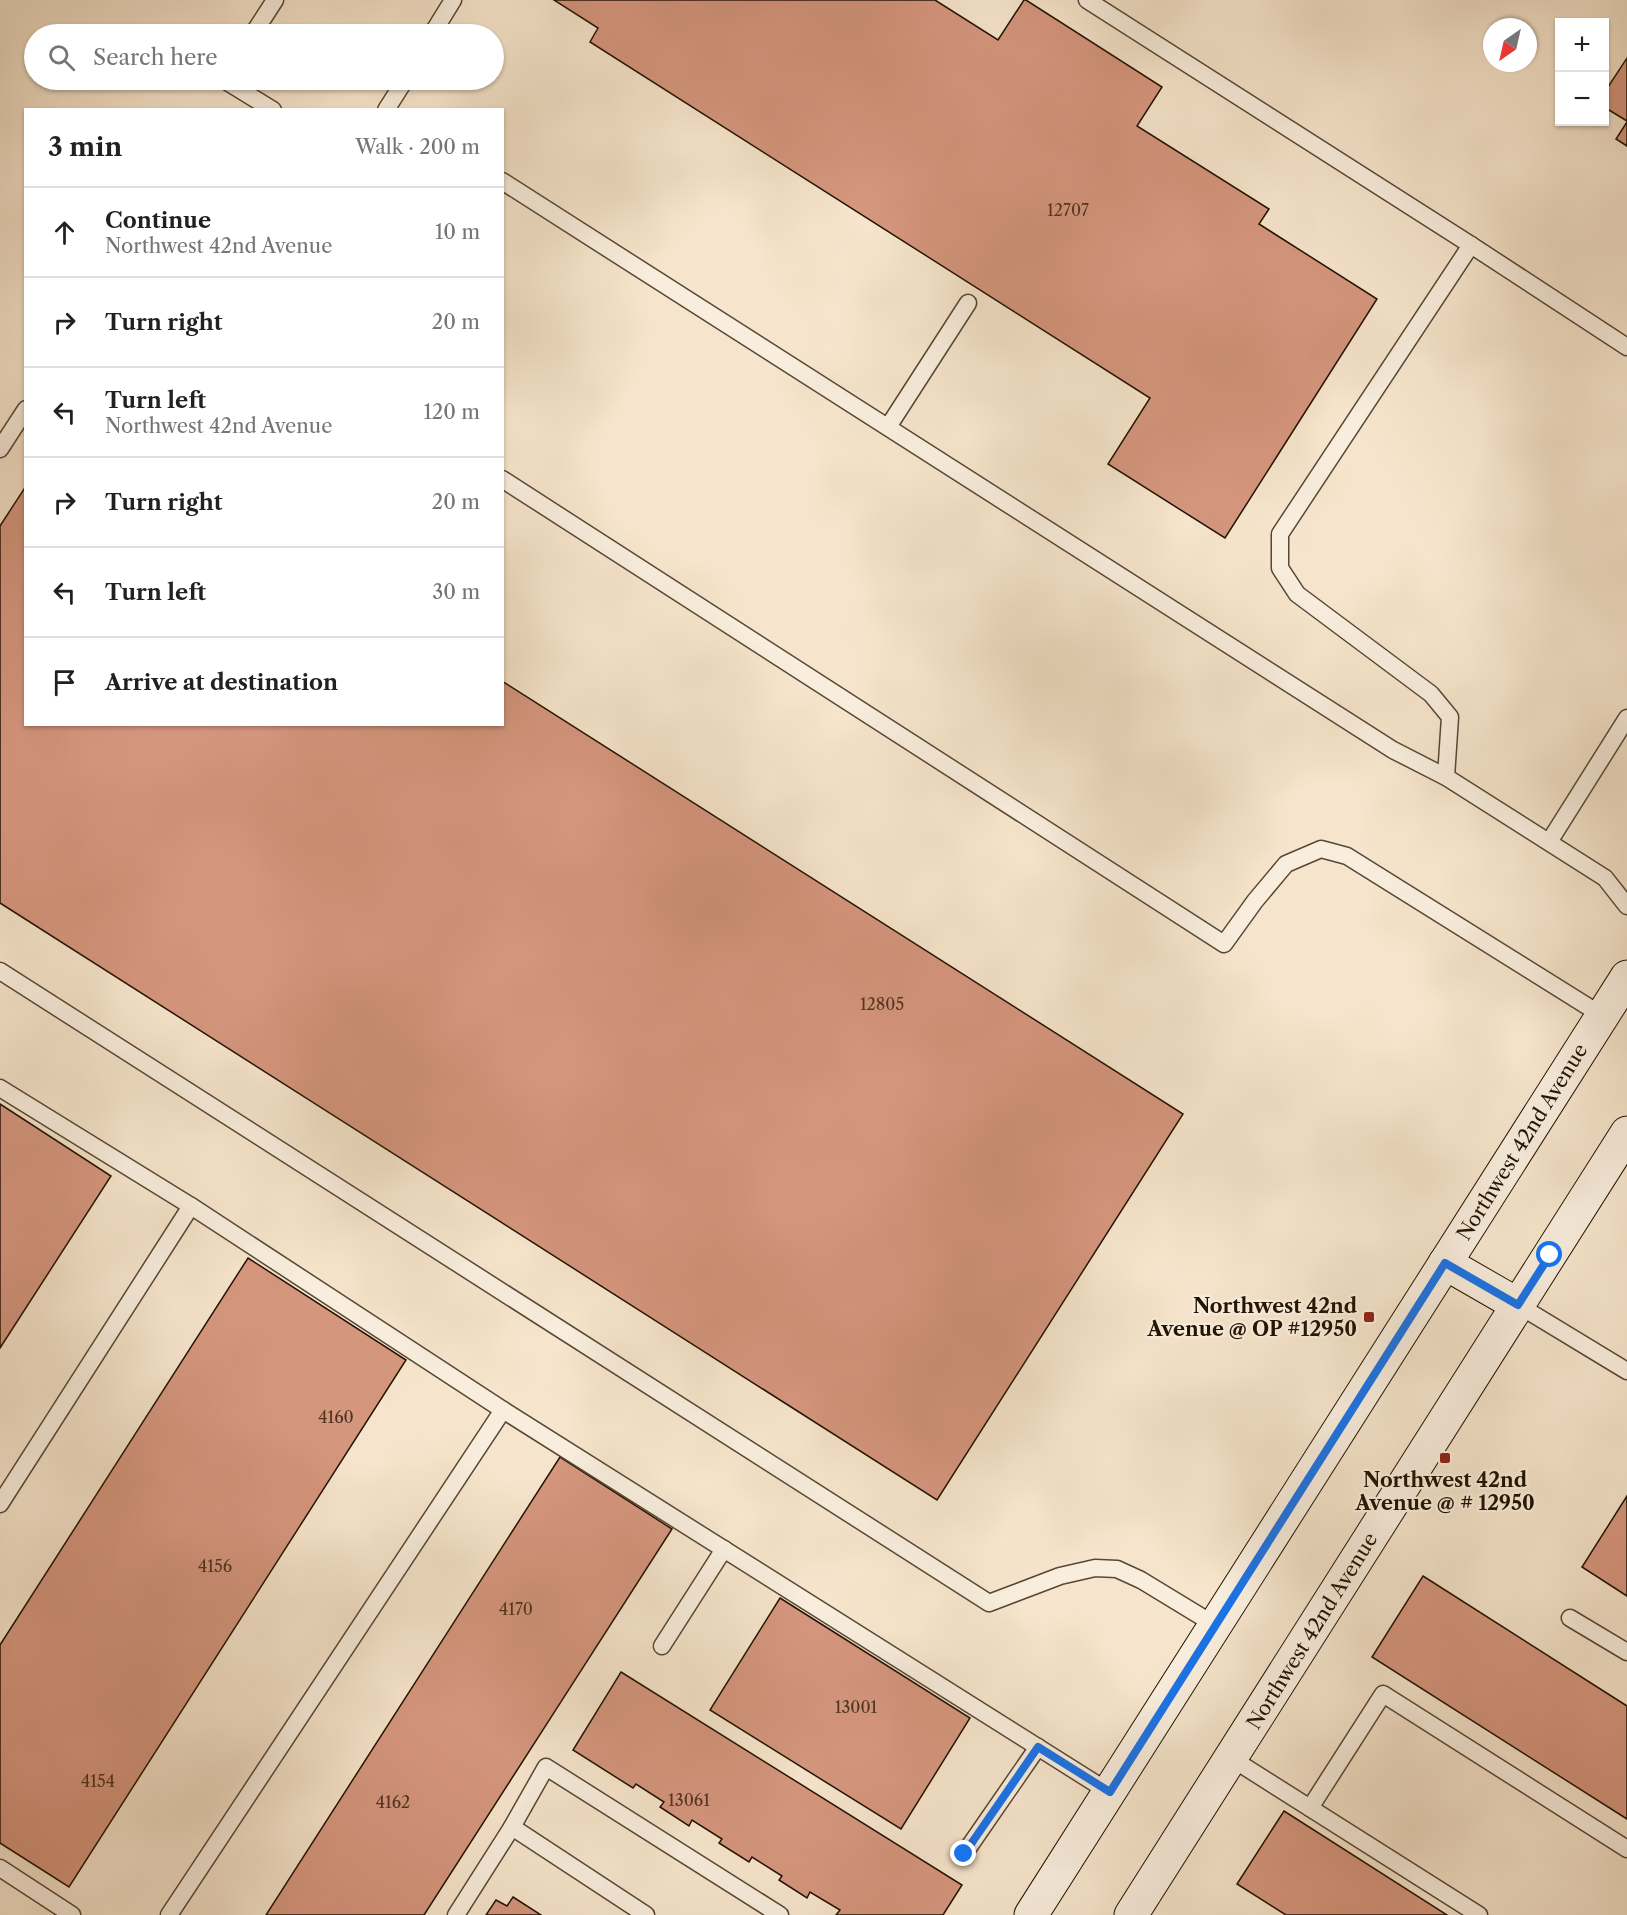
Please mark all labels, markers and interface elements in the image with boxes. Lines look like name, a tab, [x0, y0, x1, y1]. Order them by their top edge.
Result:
north arrow	[1483, 18, 1537, 72]
map controls	[1555, 18, 1609, 126]
button: +	[1555, 18, 1609, 72]
search box	[24, 24, 504, 90]
icon: search	[45, 41, 78, 74]
text: Search here	[93, 44, 218, 71]
button: −	[1555, 72, 1609, 126]
text: 3 min	[48, 131, 122, 163]
text: Walk · 200 m	[355, 135, 480, 159]
house number: 12707	[1047, 200, 1089, 220]
text: Continue	[105, 207, 211, 234]
icon: ahead	[48, 216, 81, 249]
text: 10 m	[435, 220, 480, 244]
text: Northwest 42nd Avenue	[105, 234, 332, 258]
icon: right	[48, 306, 81, 339]
text: Turn right	[105, 309, 223, 336]
text: 20 m	[432, 310, 480, 334]
text: Turn left	[105, 387, 206, 414]
icon: left	[48, 396, 81, 429]
text: 120 m	[423, 400, 480, 424]
text: Northwest 42nd Avenue	[105, 414, 332, 438]
icon: right	[48, 486, 81, 519]
text: Turn right	[105, 489, 223, 516]
text: 20 m	[432, 490, 480, 514]
icon: left	[48, 576, 81, 609]
text: Turn left	[105, 579, 206, 606]
text: 30 m	[432, 580, 480, 604]
icon: arrive	[48, 666, 81, 699]
text: Arrive at destination	[105, 669, 338, 696]
house number: 12805	[860, 994, 904, 1014]
street label: Northwest 42nd Avenue	[1452, 1039, 1592, 1245]
route start	[1536, 1241, 1562, 1267]
place label: Northwest 42nd Avenue @ OP #12950	[1146, 1294, 1358, 1341]
marker: Northwest 42nd Avenue @ OP #12950	[1362, 1310, 1376, 1324]
house number: 4160	[318, 1407, 354, 1427]
marker: Northwest 42nd Avenue @ # 12950	[1438, 1451, 1452, 1465]
place label: Northwest 42nd Avenue @ # 12950	[1354, 1468, 1535, 1515]
street label: Northwest 42nd Avenue	[1242, 1528, 1382, 1734]
house number: 4156	[198, 1556, 232, 1576]
house number: 4170	[499, 1599, 533, 1619]
house number: 13001	[835, 1697, 878, 1717]
house number: 4154	[81, 1771, 115, 1791]
house number: 13061	[668, 1790, 710, 1810]
house number: 4162	[376, 1792, 410, 1812]
route end	[950, 1840, 976, 1866]

